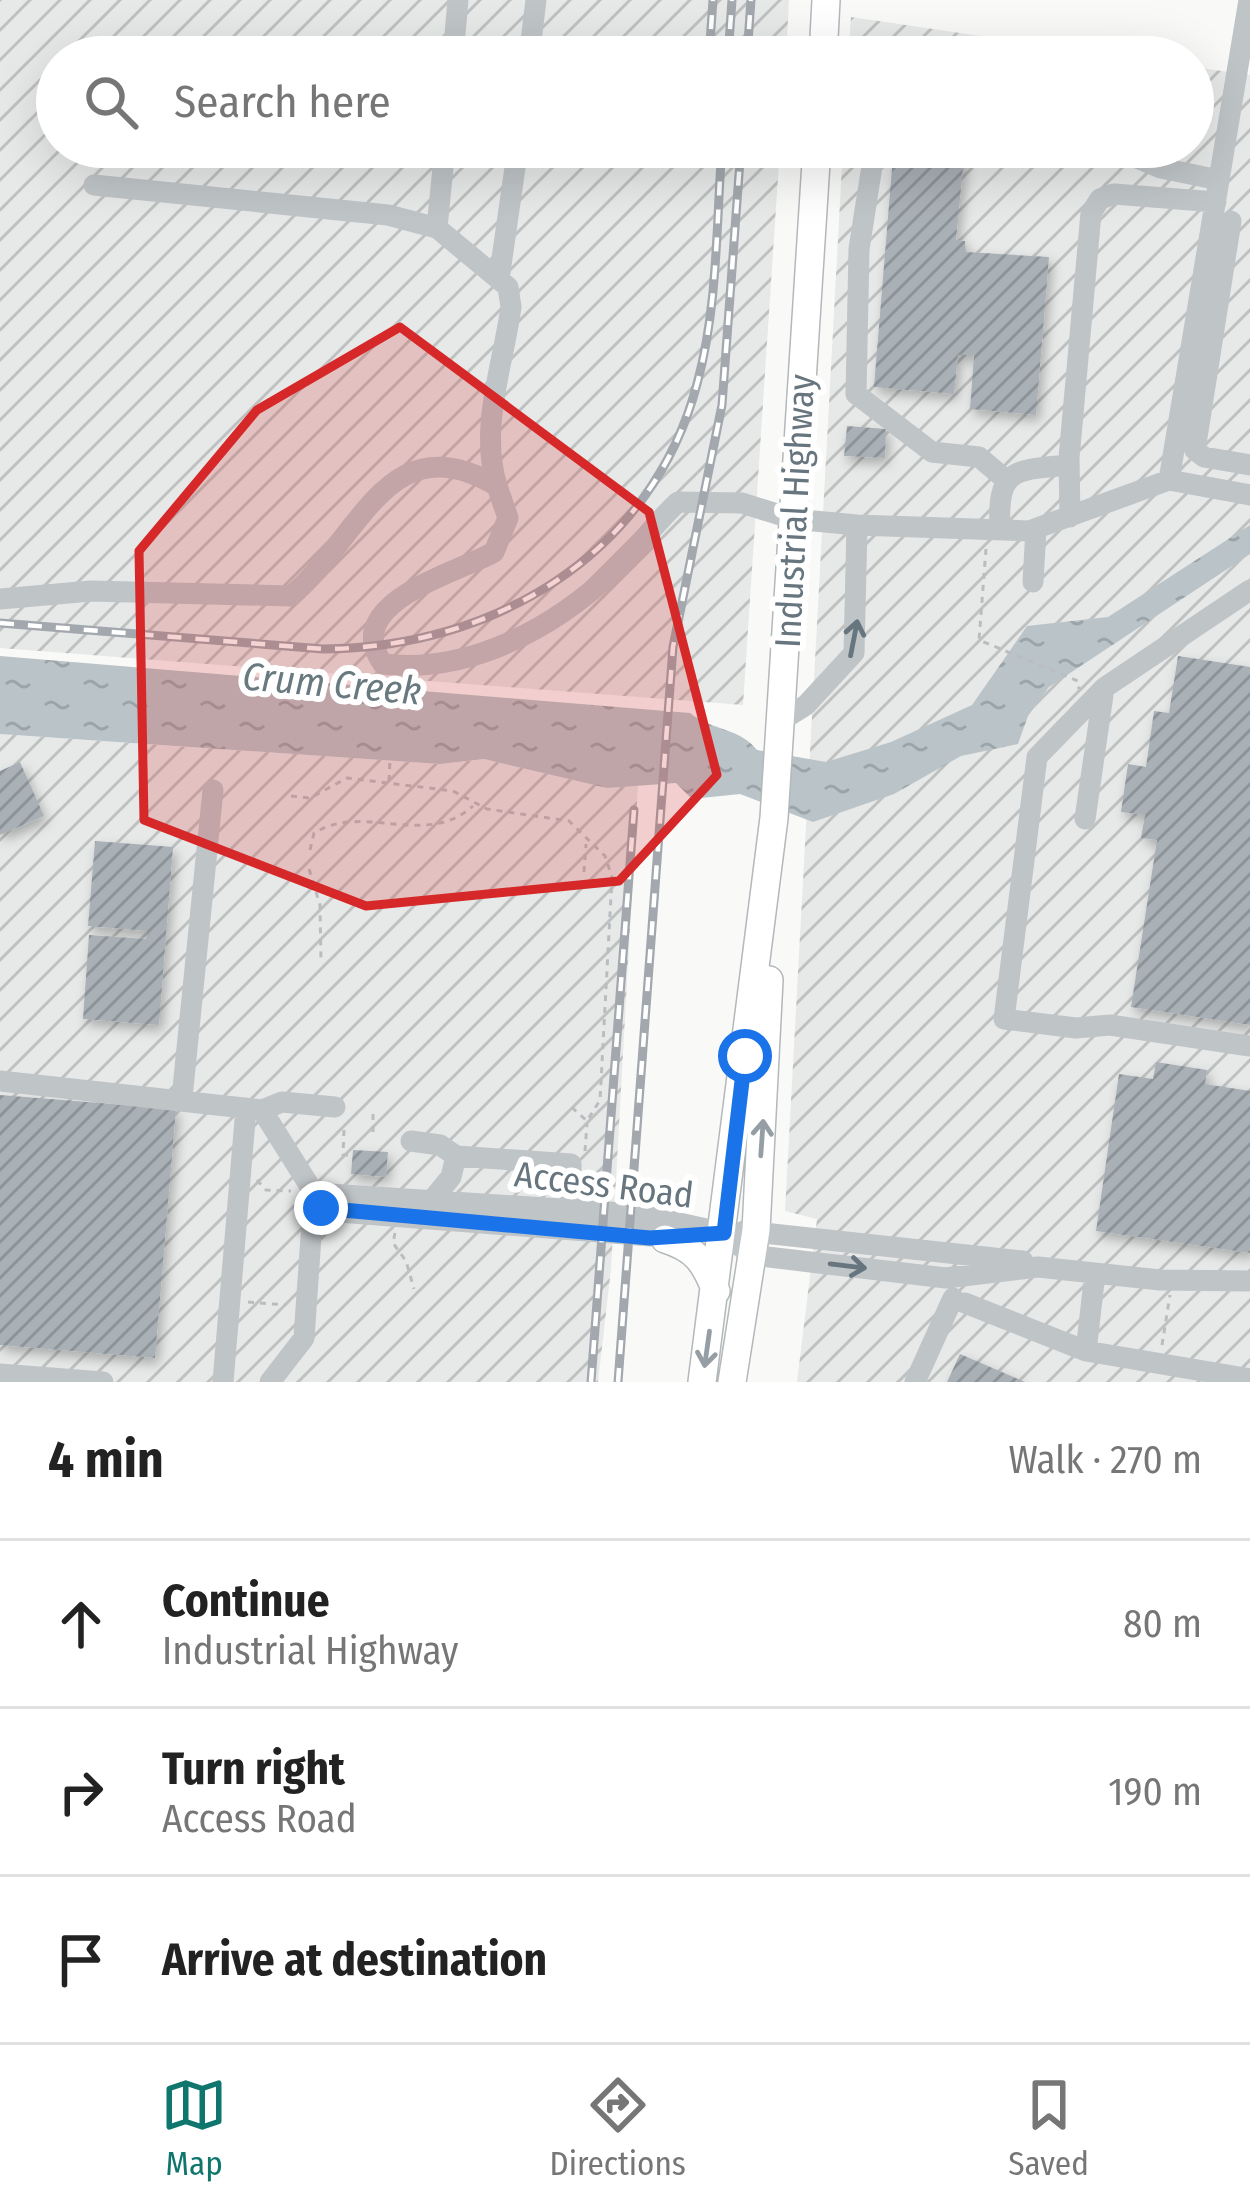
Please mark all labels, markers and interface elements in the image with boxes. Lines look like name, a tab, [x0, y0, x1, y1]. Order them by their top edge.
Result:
search box	[36, 36, 1214, 168]
icon: search	[78, 69, 144, 135]
text: Search here	[174, 75, 391, 129]
street label: Industrial Highway	[766, 373, 824, 649]
one-way arrow	[844, 619, 866, 658]
water label: Crum Creek	[241, 653, 423, 715]
route start	[718, 1029, 772, 1083]
one-way arrow	[751, 1120, 774, 1159]
street label: Access Road	[512, 1152, 696, 1218]
route end	[294, 1181, 348, 1235]
one-way arrow	[828, 1256, 867, 1278]
one-way arrow	[695, 1329, 718, 1368]
text: 4 min	[48, 1429, 164, 1491]
text: Walk · 270 m	[1008, 1437, 1202, 1483]
text: Continue	[162, 1574, 330, 1628]
icon: ahead	[48, 1591, 114, 1657]
text: 80 m	[1123, 1601, 1202, 1647]
text: Industrial Highway	[162, 1628, 458, 1674]
text: Turn right	[162, 1742, 345, 1796]
icon: right	[48, 1759, 114, 1825]
text: 190 m	[1108, 1769, 1202, 1815]
text: Access Road	[162, 1796, 357, 1842]
icon: arrive	[48, 1927, 114, 1993]
text: Arrive at destination	[162, 1933, 547, 1987]
tab: Map	[161, 2072, 227, 2184]
tab: Directions	[549, 2072, 686, 2184]
tab: Saved	[1008, 2072, 1089, 2184]

